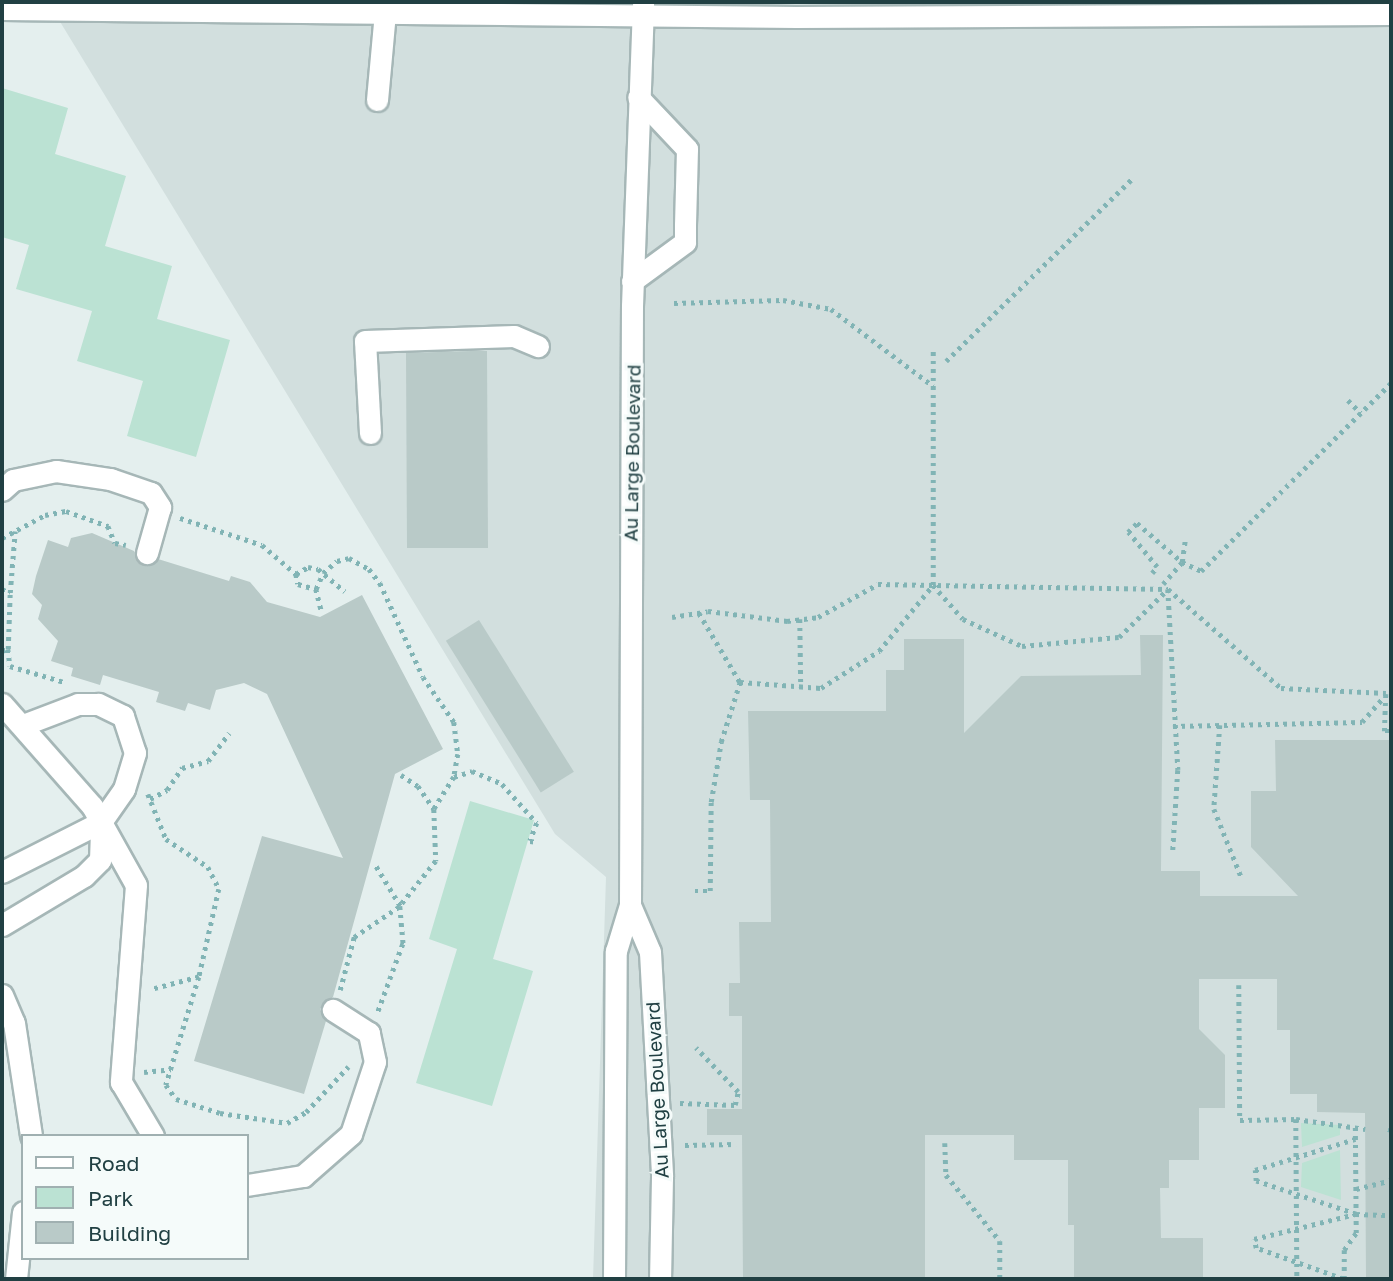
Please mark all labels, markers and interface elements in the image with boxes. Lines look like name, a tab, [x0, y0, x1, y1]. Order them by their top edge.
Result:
street label: Au Large Boulevard	[619, 364, 645, 542]
street label: Au Large Boulevard	[641, 1001, 673, 1179]
legend	[21, 1134, 248, 1260]
text: Road	[88, 1150, 139, 1176]
text: Park	[88, 1185, 133, 1211]
text: Building	[88, 1220, 171, 1246]

